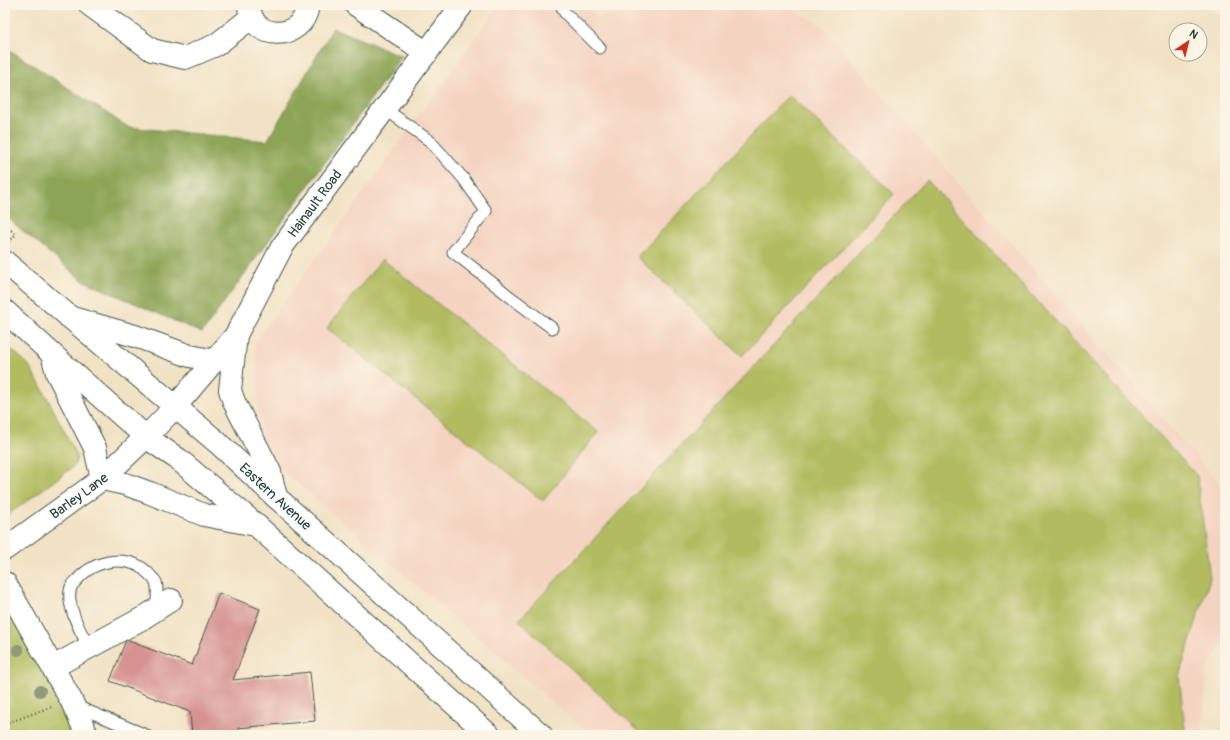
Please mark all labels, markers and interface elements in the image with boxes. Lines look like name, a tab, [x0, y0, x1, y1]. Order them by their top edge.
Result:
north arrow	[1168, 22, 1208, 62]
text: N	[1187, 27, 1201, 42]
street label: Hainault Road	[284, 166, 346, 241]
street label: Eastern Avenue	[236, 459, 315, 534]
street label: Barley Lane	[47, 470, 112, 523]

